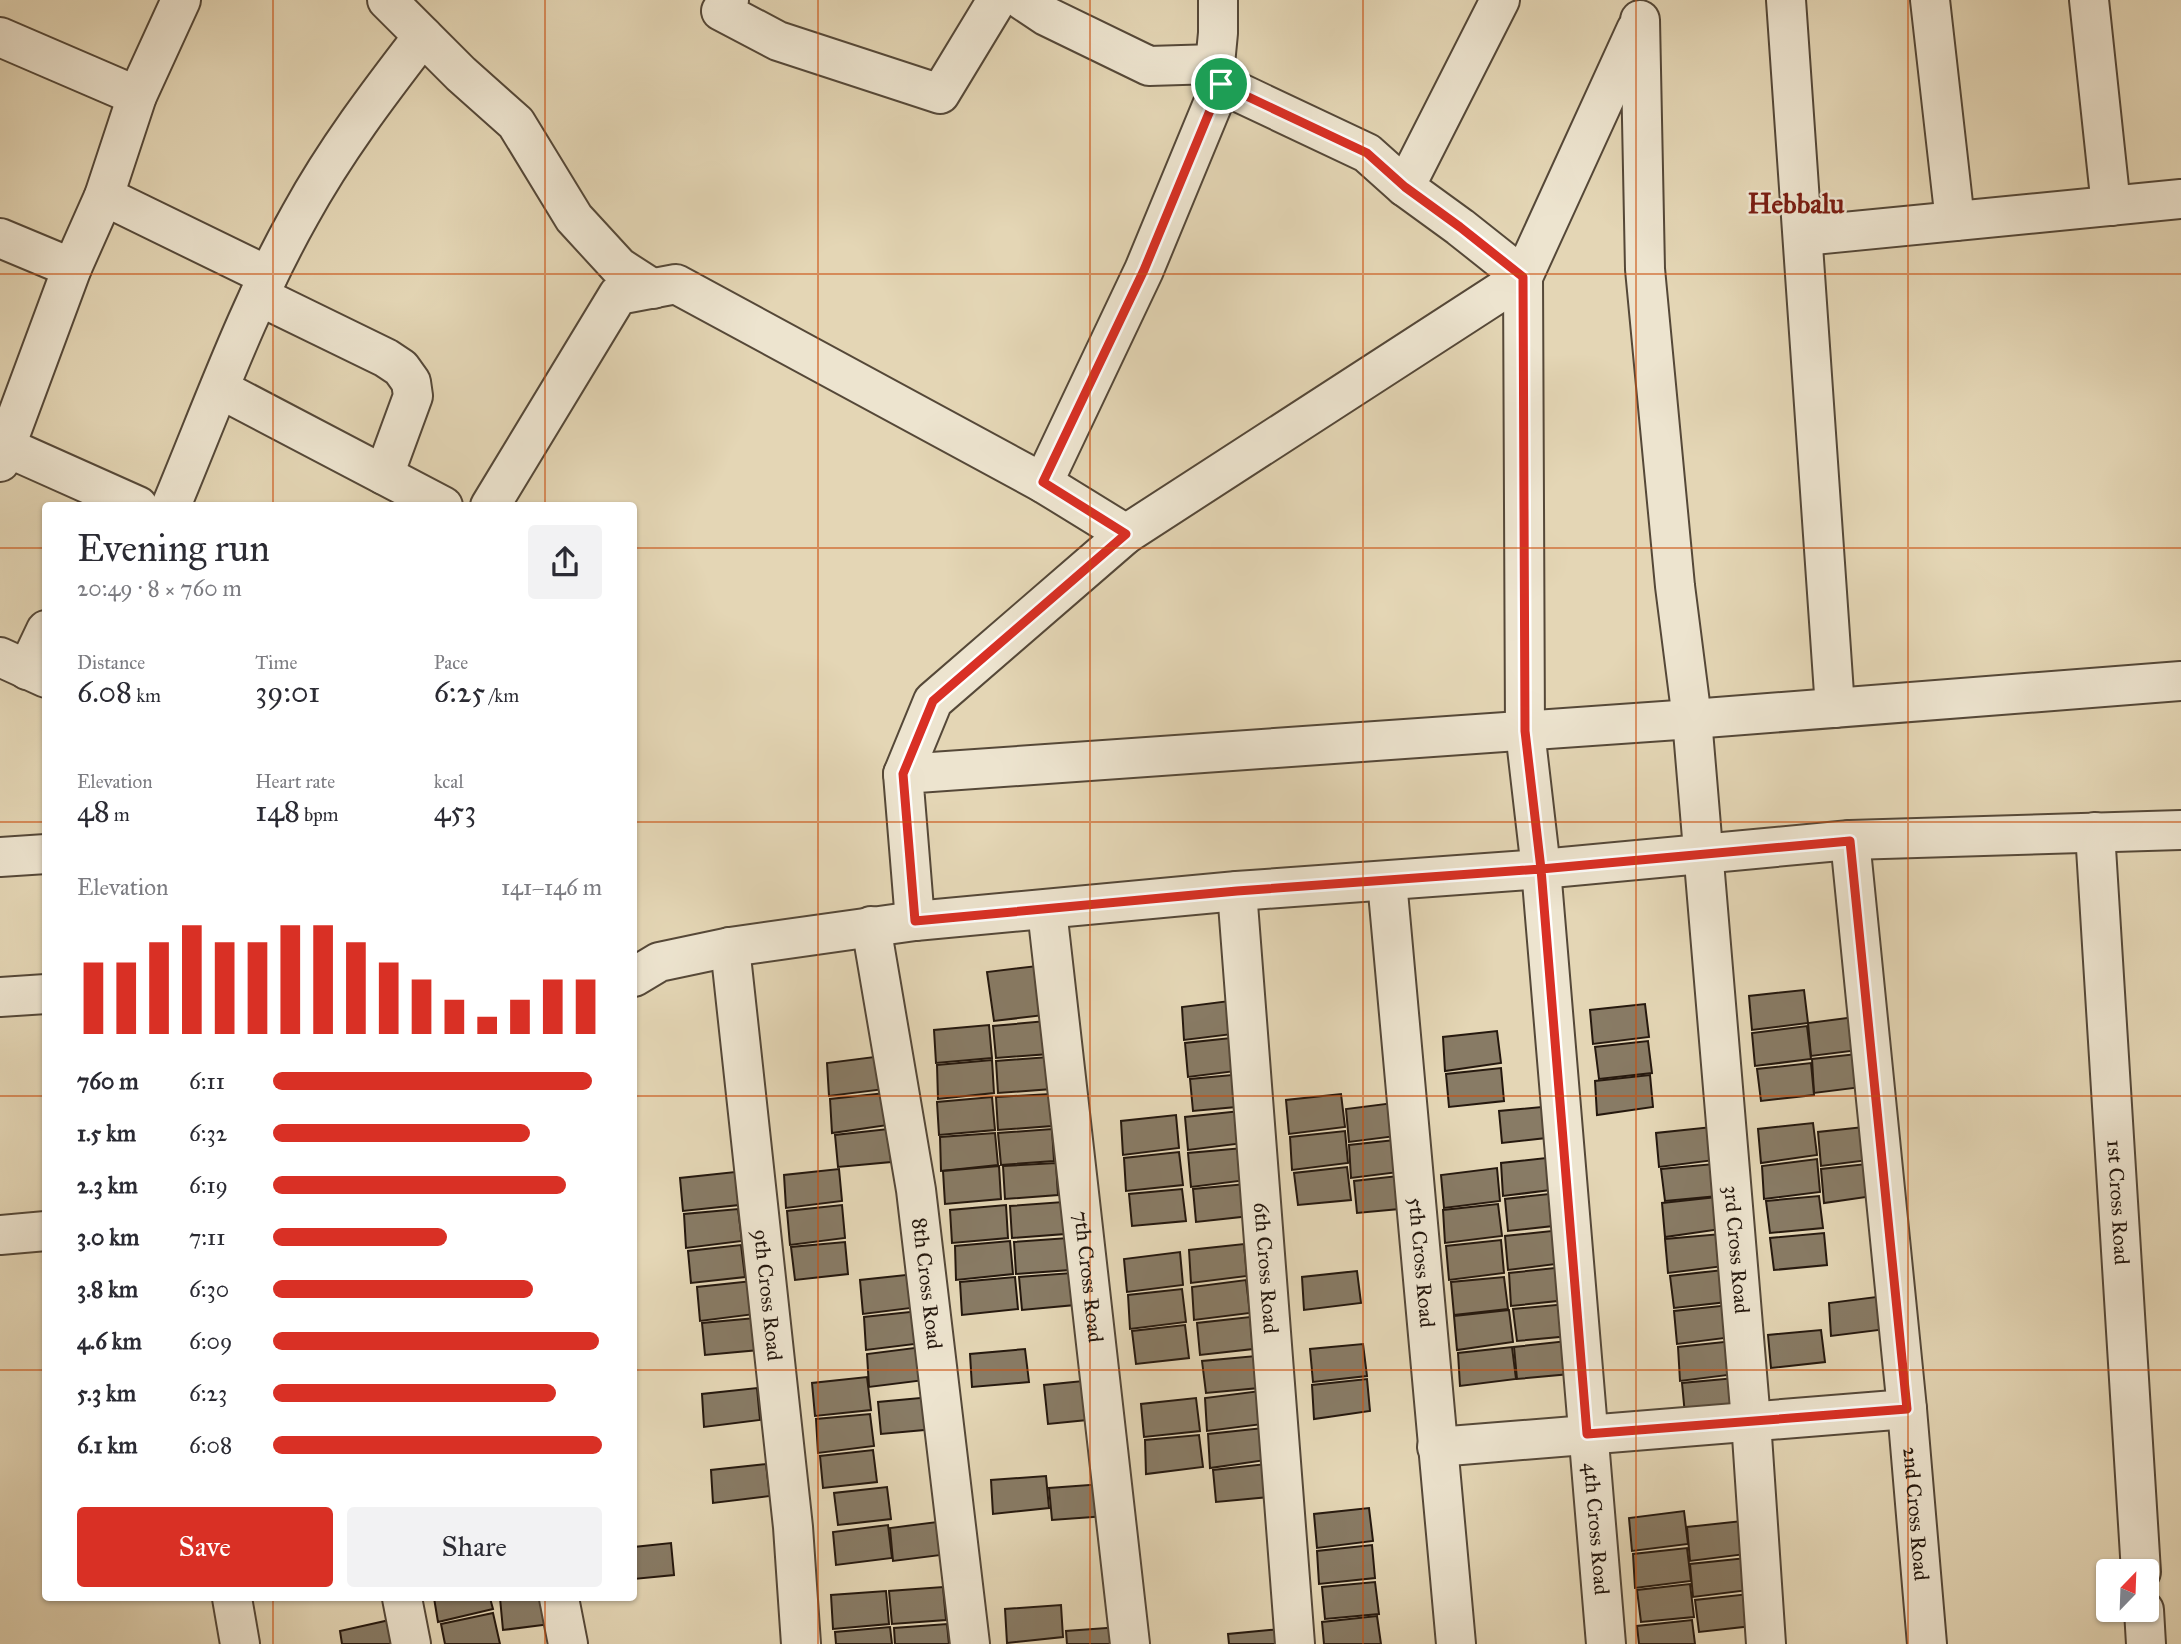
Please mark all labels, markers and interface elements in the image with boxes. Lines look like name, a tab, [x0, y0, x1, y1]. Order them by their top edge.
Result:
pin	[1191, 54, 1251, 114]
icon: arrive	[1202, 65, 1240, 103]
district label: Hebbalu	[1748, 186, 1845, 221]
text: Evening run	[77, 525, 270, 571]
button: share	[528, 525, 602, 599]
text: 20:49 · 8 × 760 m	[77, 574, 242, 602]
text: Distance	[77, 651, 145, 674]
text: Time	[255, 651, 297, 674]
text: Pace	[434, 651, 468, 674]
text: 6.08	[77, 674, 132, 710]
text: 39:01	[255, 674, 320, 710]
text: 6:25	[434, 674, 485, 710]
text: km	[132, 684, 161, 707]
text: /km	[485, 684, 519, 707]
text: Elevation	[77, 770, 152, 793]
text: Heart rate	[255, 770, 335, 793]
text: kcal	[434, 770, 464, 793]
text: 48	[77, 793, 110, 829]
text: 148	[255, 793, 300, 829]
text: 453	[434, 793, 476, 829]
text: m	[110, 803, 130, 826]
text: bpm	[300, 803, 339, 826]
text: Elevation	[77, 873, 168, 901]
text: 141–146 m	[501, 873, 602, 901]
text: 760 m	[77, 1067, 139, 1095]
text: 6:11	[189, 1067, 225, 1095]
text: 1.5 km	[77, 1119, 136, 1147]
text: 6:32	[189, 1119, 227, 1147]
street label: 1st Cross Road	[2101, 1139, 2135, 1266]
text: 2.3 km	[77, 1171, 138, 1199]
text: 6:19	[189, 1171, 228, 1199]
street label: 3rd Cross Road	[1718, 1184, 1755, 1315]
street label: 5th Cross Road	[1403, 1196, 1440, 1329]
street label: 6th Cross Road	[1248, 1201, 1284, 1335]
street label: 7th Cross Road	[1068, 1209, 1109, 1344]
street label: 8th Cross Road	[906, 1216, 948, 1351]
text: 3.0 km	[77, 1223, 139, 1251]
text: 7:11	[189, 1223, 225, 1251]
street label: 9th Cross Road	[748, 1228, 788, 1363]
text: 3.8 km	[77, 1275, 138, 1303]
text: 6:30	[189, 1275, 229, 1303]
text: 4.6 km	[77, 1327, 142, 1355]
text: 6:09	[189, 1327, 232, 1355]
text: 5.3 km	[77, 1379, 136, 1407]
text: 6:23	[189, 1379, 227, 1407]
text: 6.1 km	[77, 1431, 138, 1459]
text: 6:08	[189, 1431, 232, 1459]
street label: 2nd Cross Road	[1897, 1446, 1935, 1582]
street label: 4th Cross Road	[1578, 1462, 1615, 1597]
button: Save	[77, 1507, 333, 1587]
button: Share	[347, 1507, 602, 1587]
north arrow	[2096, 1559, 2160, 1622]
map controls	[2096, 1559, 2159, 1622]

